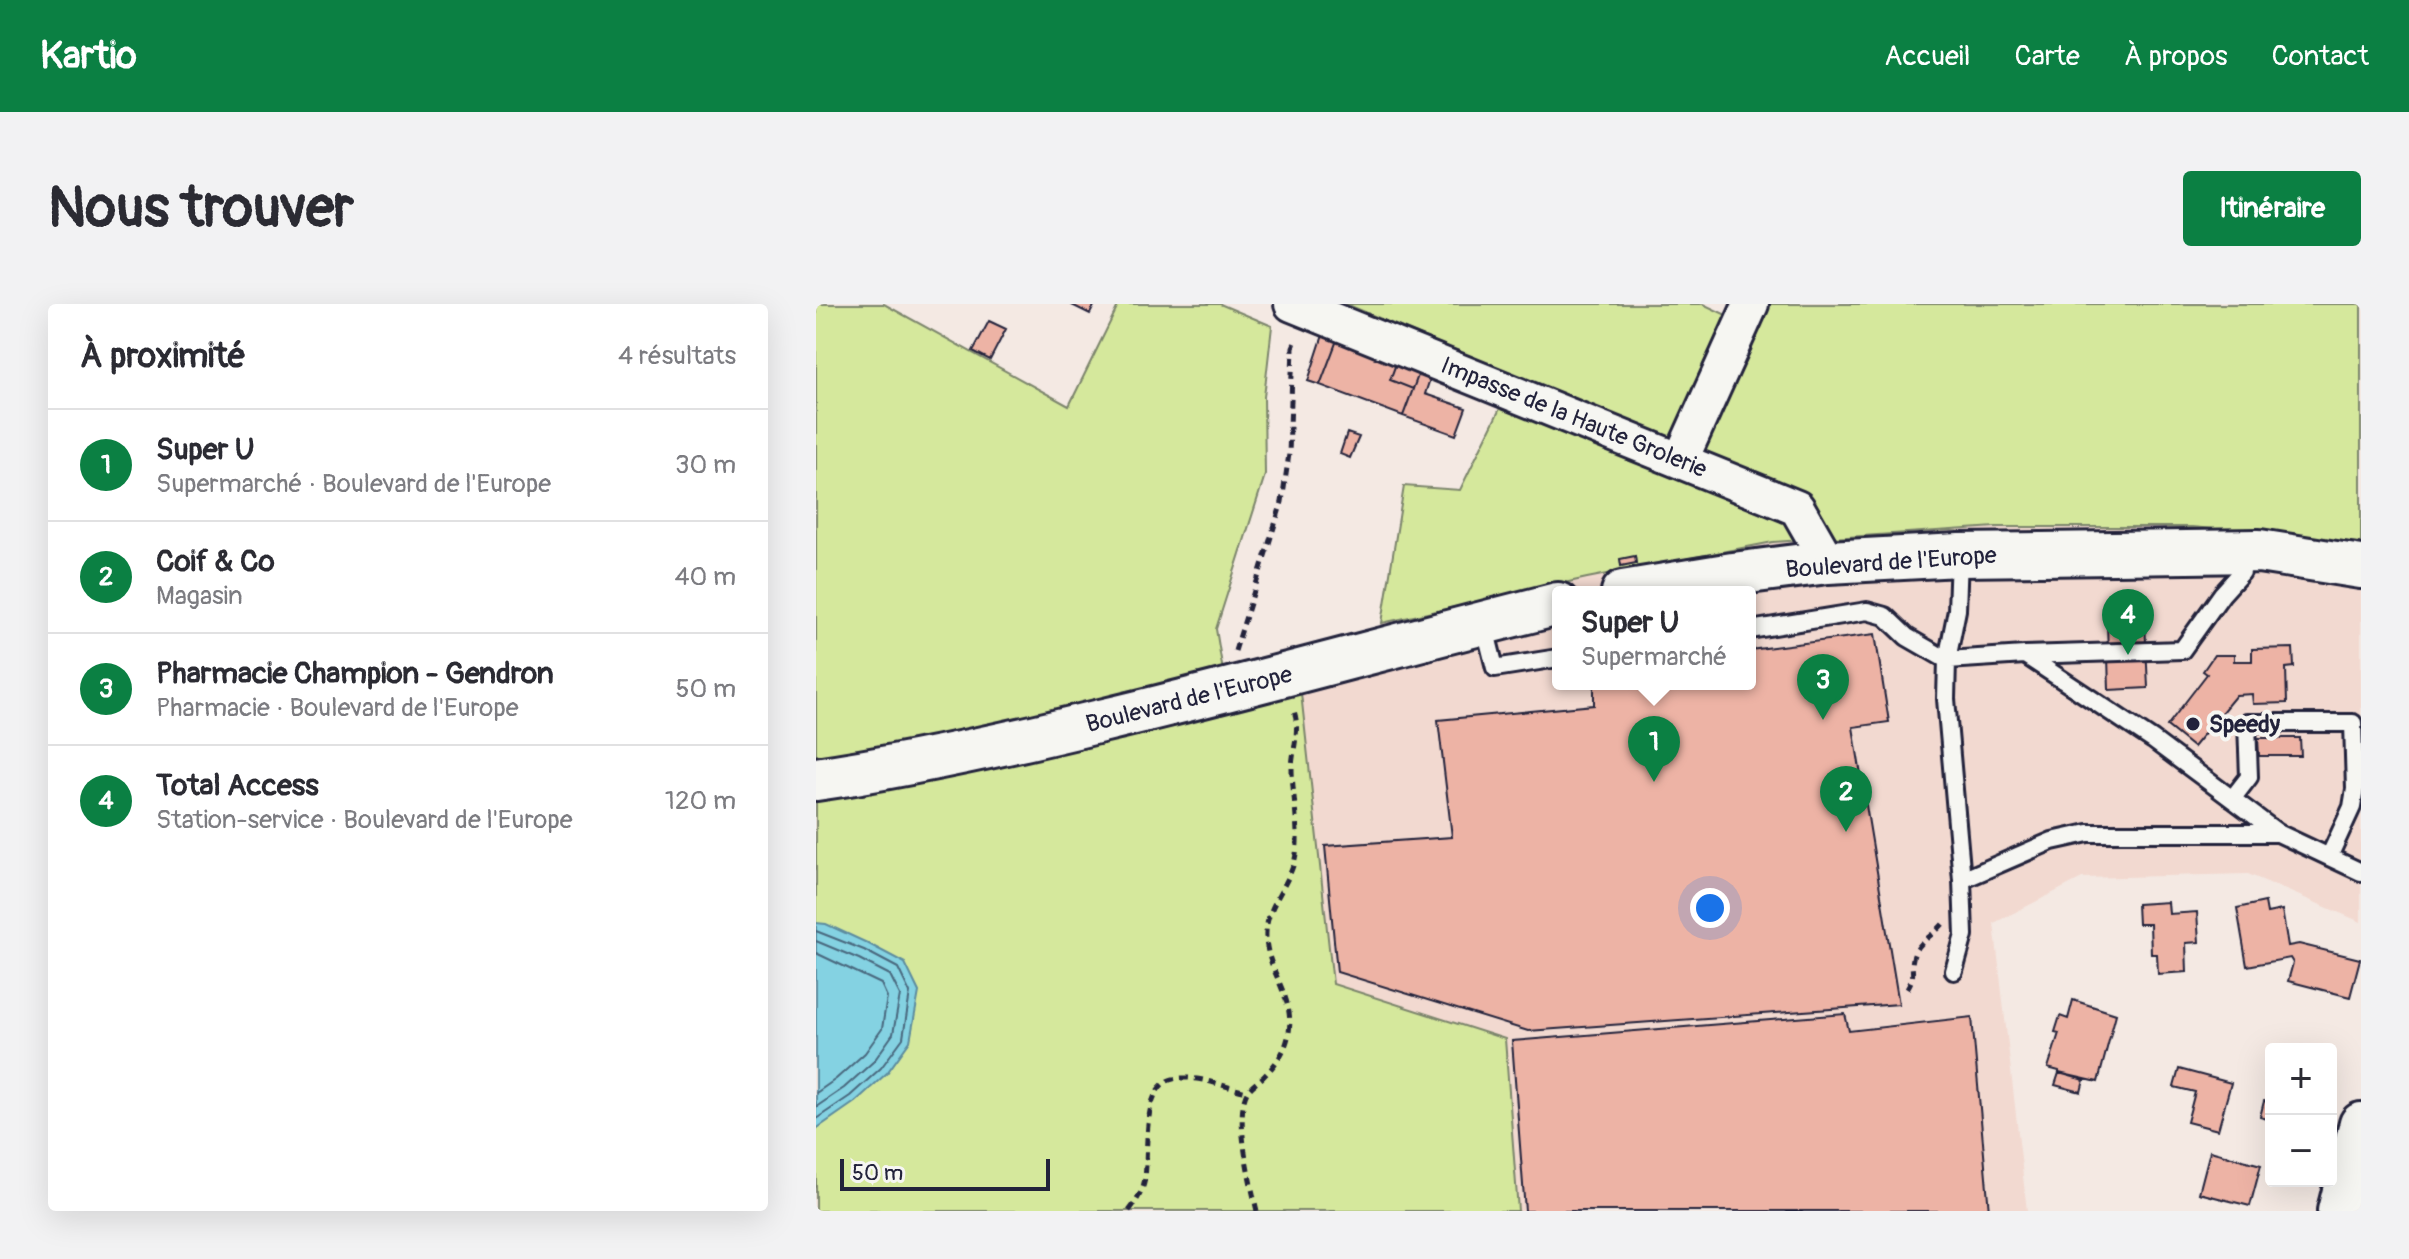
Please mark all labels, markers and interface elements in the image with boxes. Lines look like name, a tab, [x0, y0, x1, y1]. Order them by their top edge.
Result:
text: Kartio	[40, 32, 137, 80]
text: Accueil	[1884, 39, 1971, 74]
text: Carte	[2015, 39, 2080, 74]
text: À propos	[2124, 39, 2228, 74]
text: Contact	[2272, 39, 2369, 74]
button: Itinéraire	[2183, 171, 2361, 246]
text: Nous trouver	[48, 174, 354, 243]
text: À proximité	[80, 335, 246, 378]
text: 4 résultats	[618, 340, 736, 372]
street label: Impasse de la Haute Grolerie	[1437, 351, 1711, 484]
text: Super U	[156, 431, 255, 468]
text: 1	[101, 449, 111, 481]
text: 30 m	[675, 449, 736, 481]
text: Supermarché · Boulevard de l'Europe	[156, 468, 551, 500]
street label: Boulevard de l'Europe	[1785, 541, 1998, 584]
text: Coif & Co	[156, 543, 275, 580]
text: 2	[99, 561, 113, 593]
text: 40 m	[674, 561, 736, 593]
text: Magasin	[156, 580, 243, 612]
popup	[1552, 586, 1756, 690]
pin: 4	[2102, 589, 2154, 655]
text: Super U	[1581, 604, 1679, 641]
text: Supermarché	[1581, 641, 1727, 673]
pin: 3	[1797, 654, 1849, 720]
text: Pharmacie Champion - Gendron	[156, 655, 554, 692]
street label: Boulevard de l'Europe	[1083, 660, 1295, 739]
text: 3	[99, 673, 113, 705]
text: 50 m	[675, 673, 736, 705]
text: Pharmacie · Boulevard de l'Europe	[156, 692, 519, 724]
place label: Speedy	[2209, 710, 2281, 739]
marker: Speedy	[2184, 715, 2202, 733]
pin: 1	[1628, 716, 1680, 782]
pin: 2	[1820, 766, 1872, 832]
text: Total Access	[156, 767, 319, 804]
text: 4	[98, 785, 114, 817]
text: 120 m	[665, 785, 736, 817]
text: Station-service · Boulevard de l'Europe	[156, 804, 572, 836]
your location	[1690, 888, 1730, 928]
map controls	[2265, 1043, 2337, 1187]
button: +	[2265, 1043, 2337, 1115]
button: −	[2265, 1115, 2337, 1187]
scale bar	[840, 1155, 1050, 1191]
text: 50 m	[852, 1159, 903, 1187]

